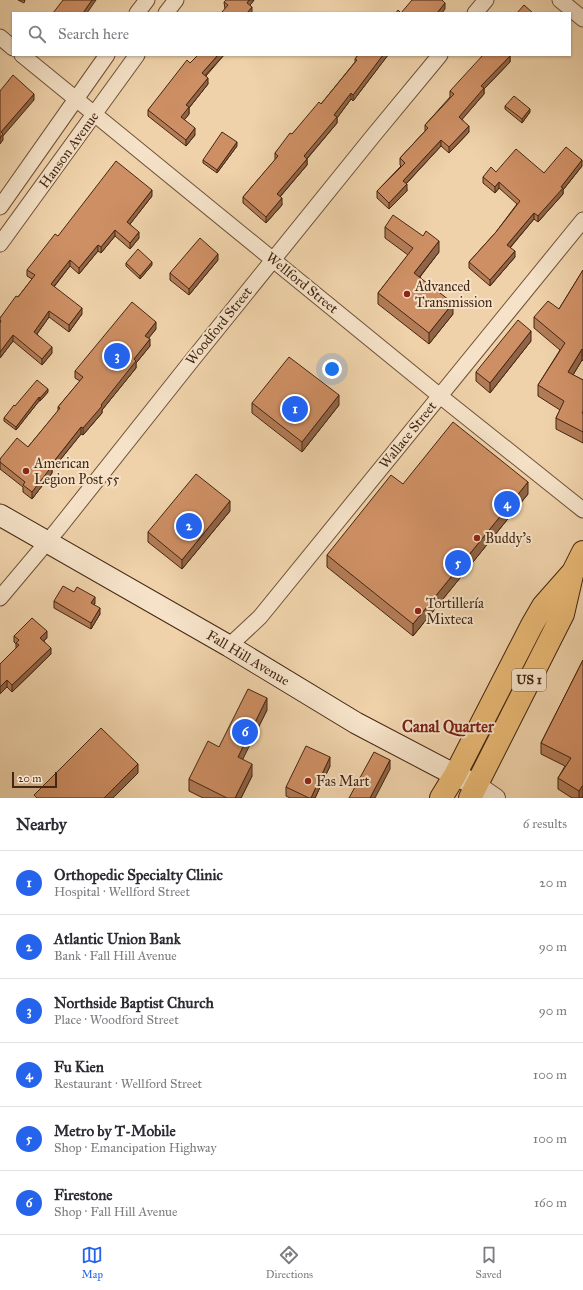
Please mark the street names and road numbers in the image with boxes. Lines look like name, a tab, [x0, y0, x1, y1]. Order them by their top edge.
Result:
street label: Hanson Avenue	[36, 108, 103, 192]
street label: Wellford Street	[263, 249, 342, 317]
street label: Woodford Street	[182, 283, 256, 369]
street label: Wallace Street	[376, 398, 440, 472]
street label: Fall Hill Avenue	[203, 627, 293, 690]
road number: US 1	[512, 669, 546, 691]

